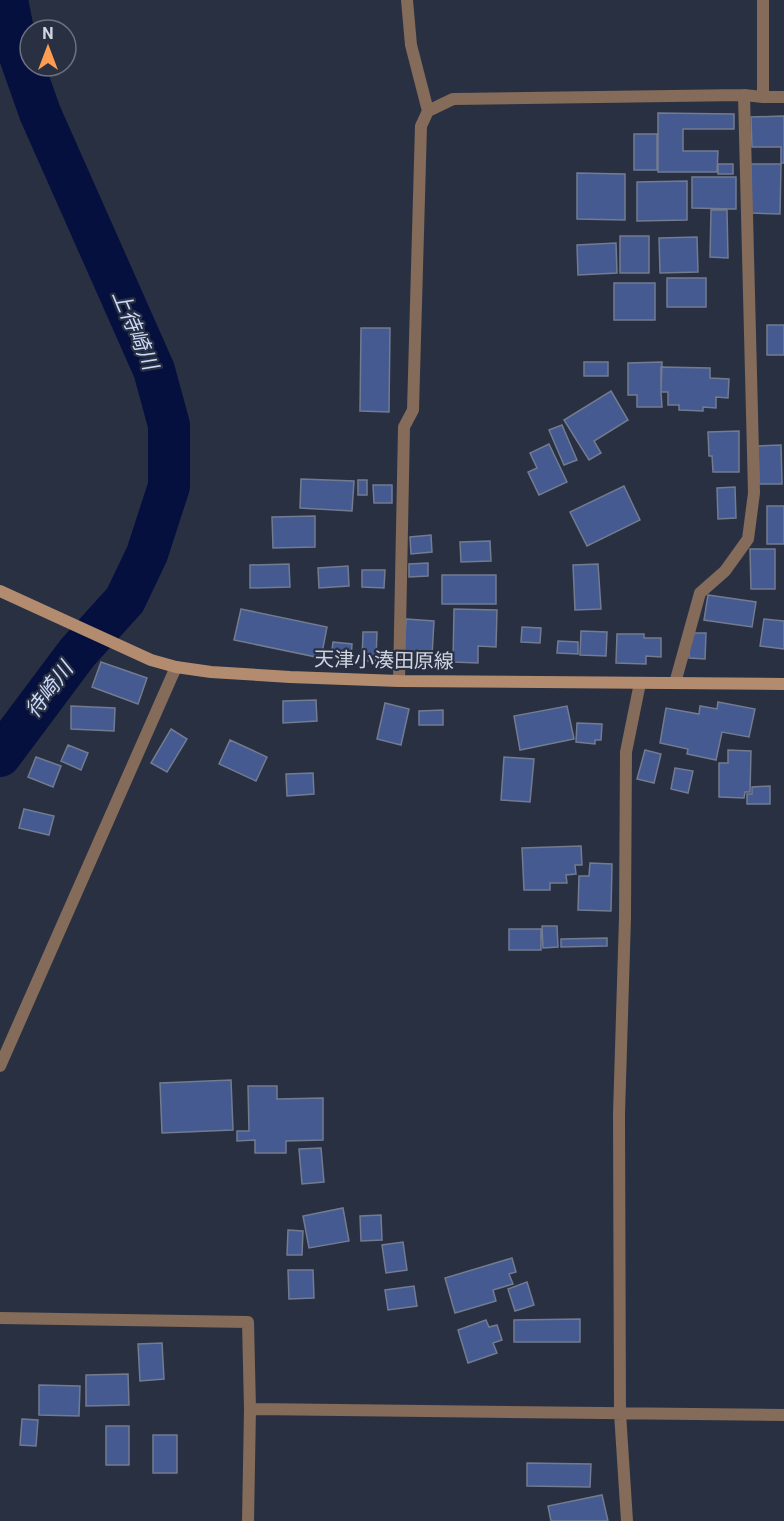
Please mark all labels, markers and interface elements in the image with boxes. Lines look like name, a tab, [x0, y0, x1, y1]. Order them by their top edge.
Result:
north arrow	[18, 18, 78, 78]
text: N	[42, 24, 54, 43]
water label: 上待崎川	[108, 287, 163, 375]
street label: 天津小湊田原線	[314, 647, 454, 673]
water label: 待崎川	[20, 656, 79, 722]

